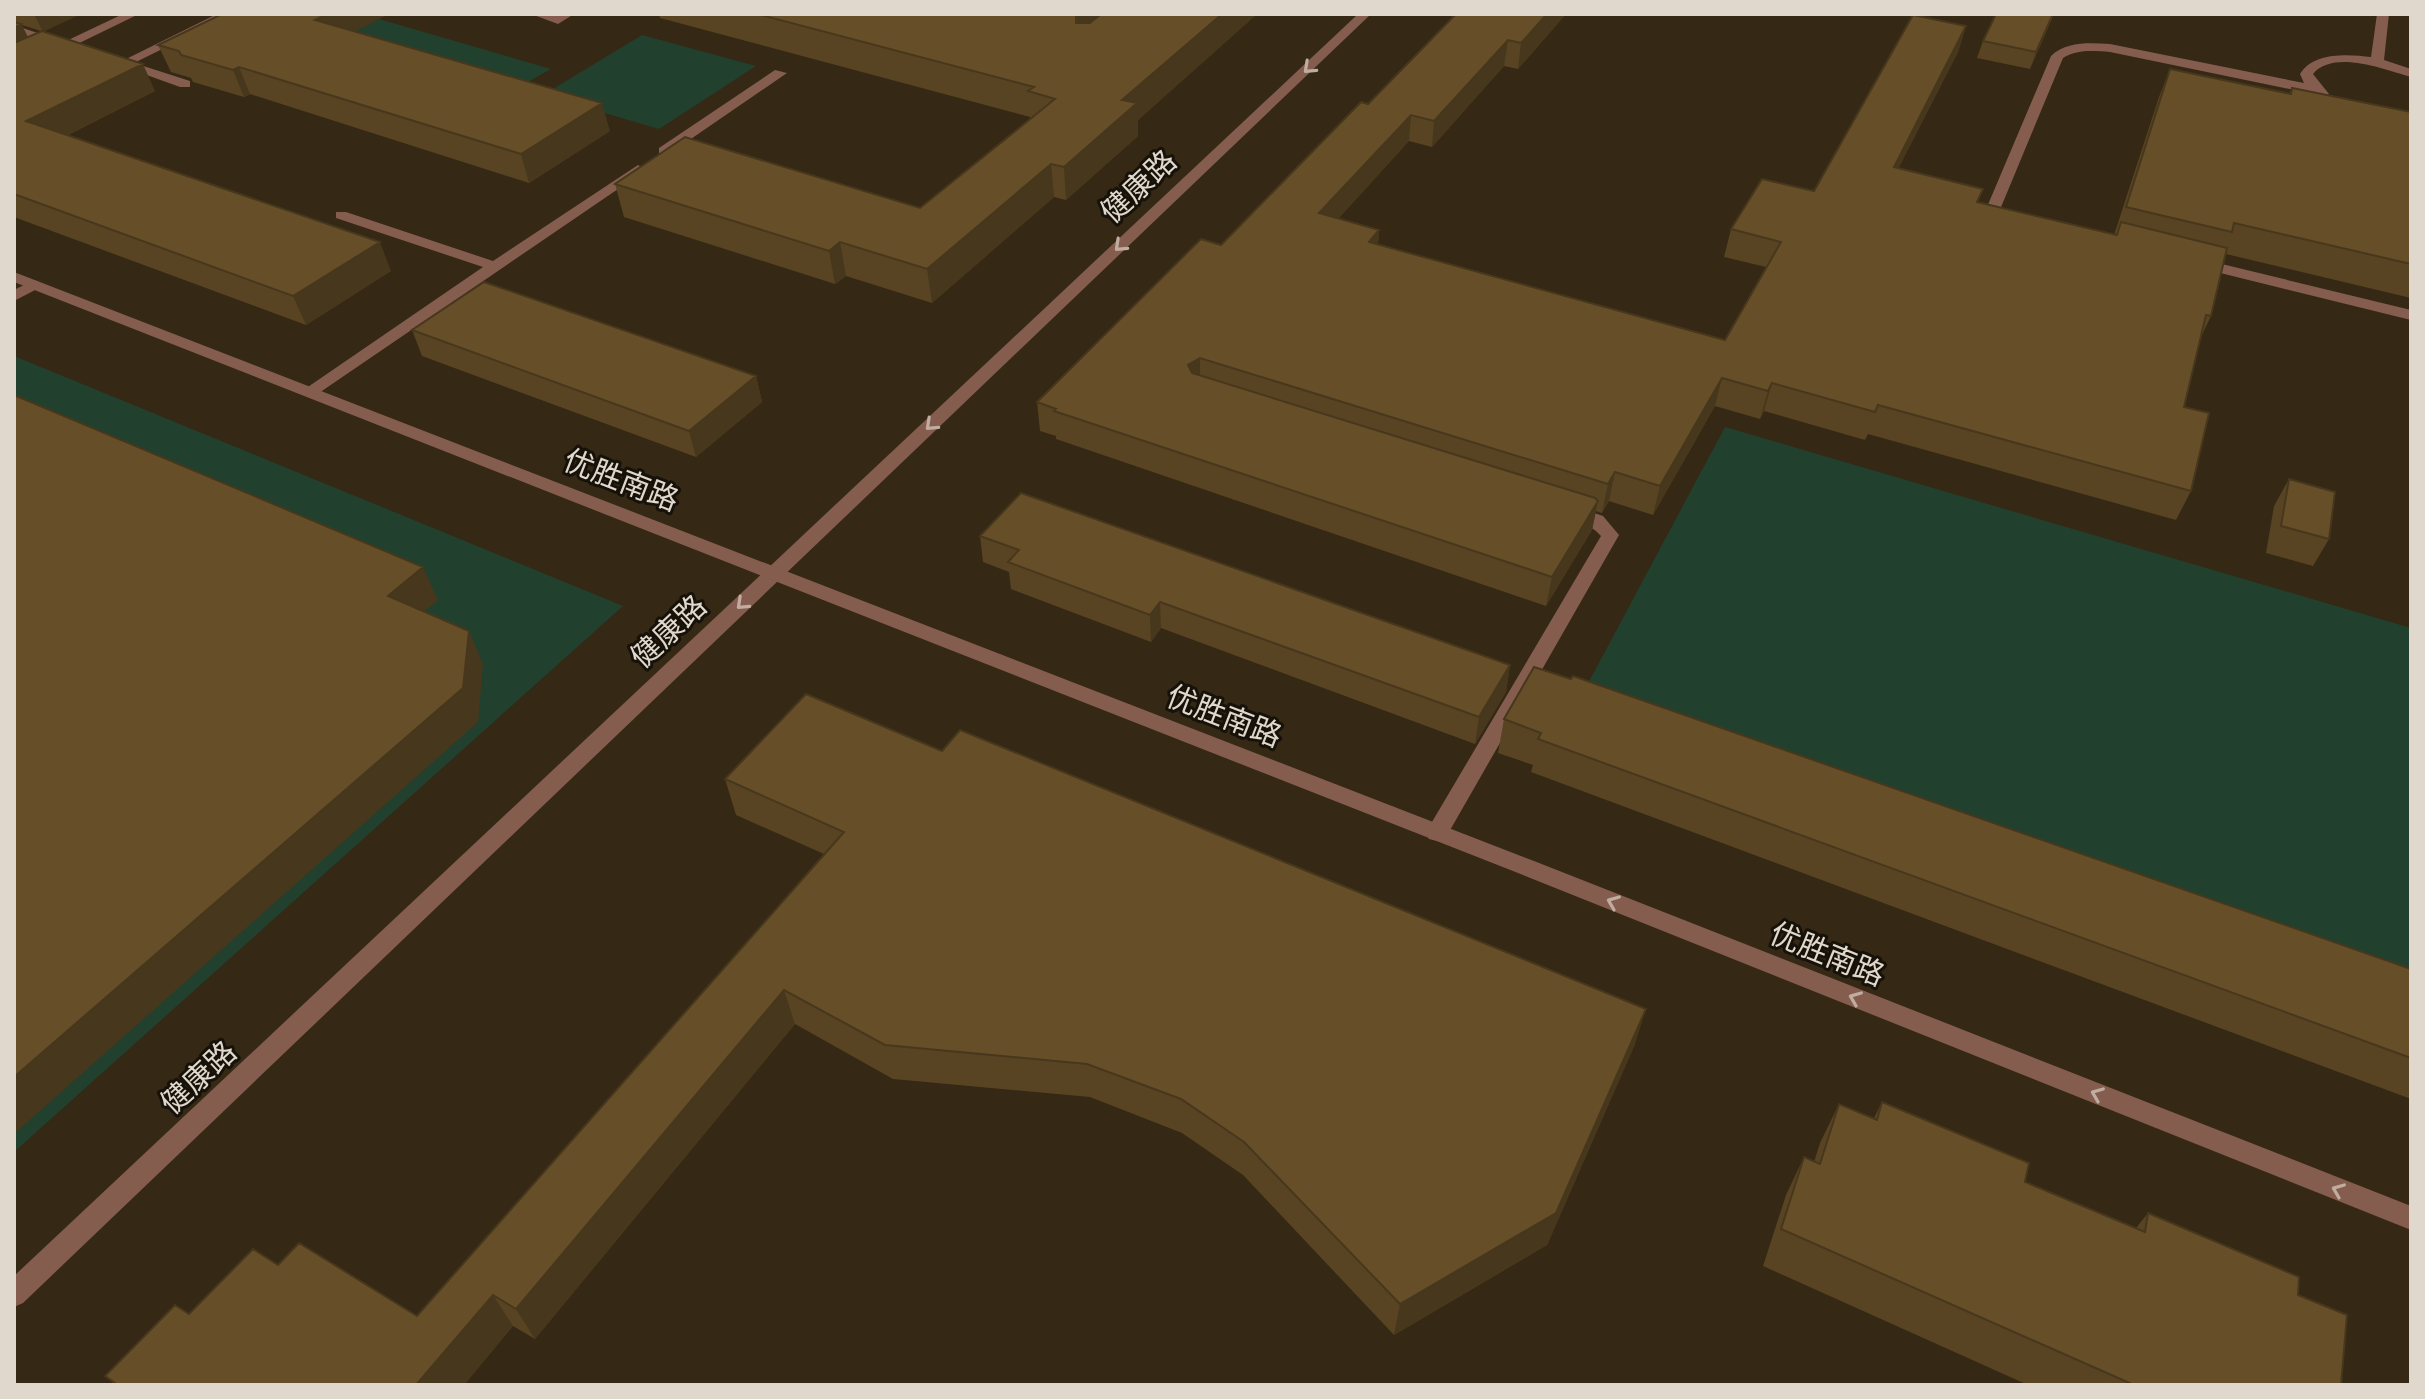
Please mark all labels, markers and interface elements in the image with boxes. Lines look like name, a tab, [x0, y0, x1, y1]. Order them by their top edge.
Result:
one-way arrow	[1303, 58, 1318, 72]
street label: 健康路	[1093, 143, 1185, 231]
one-way arrow	[1115, 237, 1129, 252]
one-way arrow	[926, 416, 940, 431]
street label: 优胜南路	[558, 442, 684, 520]
street label: 健康路	[623, 588, 715, 676]
one-way arrow	[737, 595, 752, 609]
street label: 优胜南路	[1161, 678, 1287, 756]
one-way arrow	[1607, 895, 1621, 912]
street label: 优胜南路	[1764, 915, 1890, 995]
one-way arrow	[1849, 991, 1863, 1008]
street label: 健康路	[153, 1034, 245, 1122]
one-way arrow	[2091, 1087, 2105, 1104]
one-way arrow	[2332, 1183, 2346, 1200]

